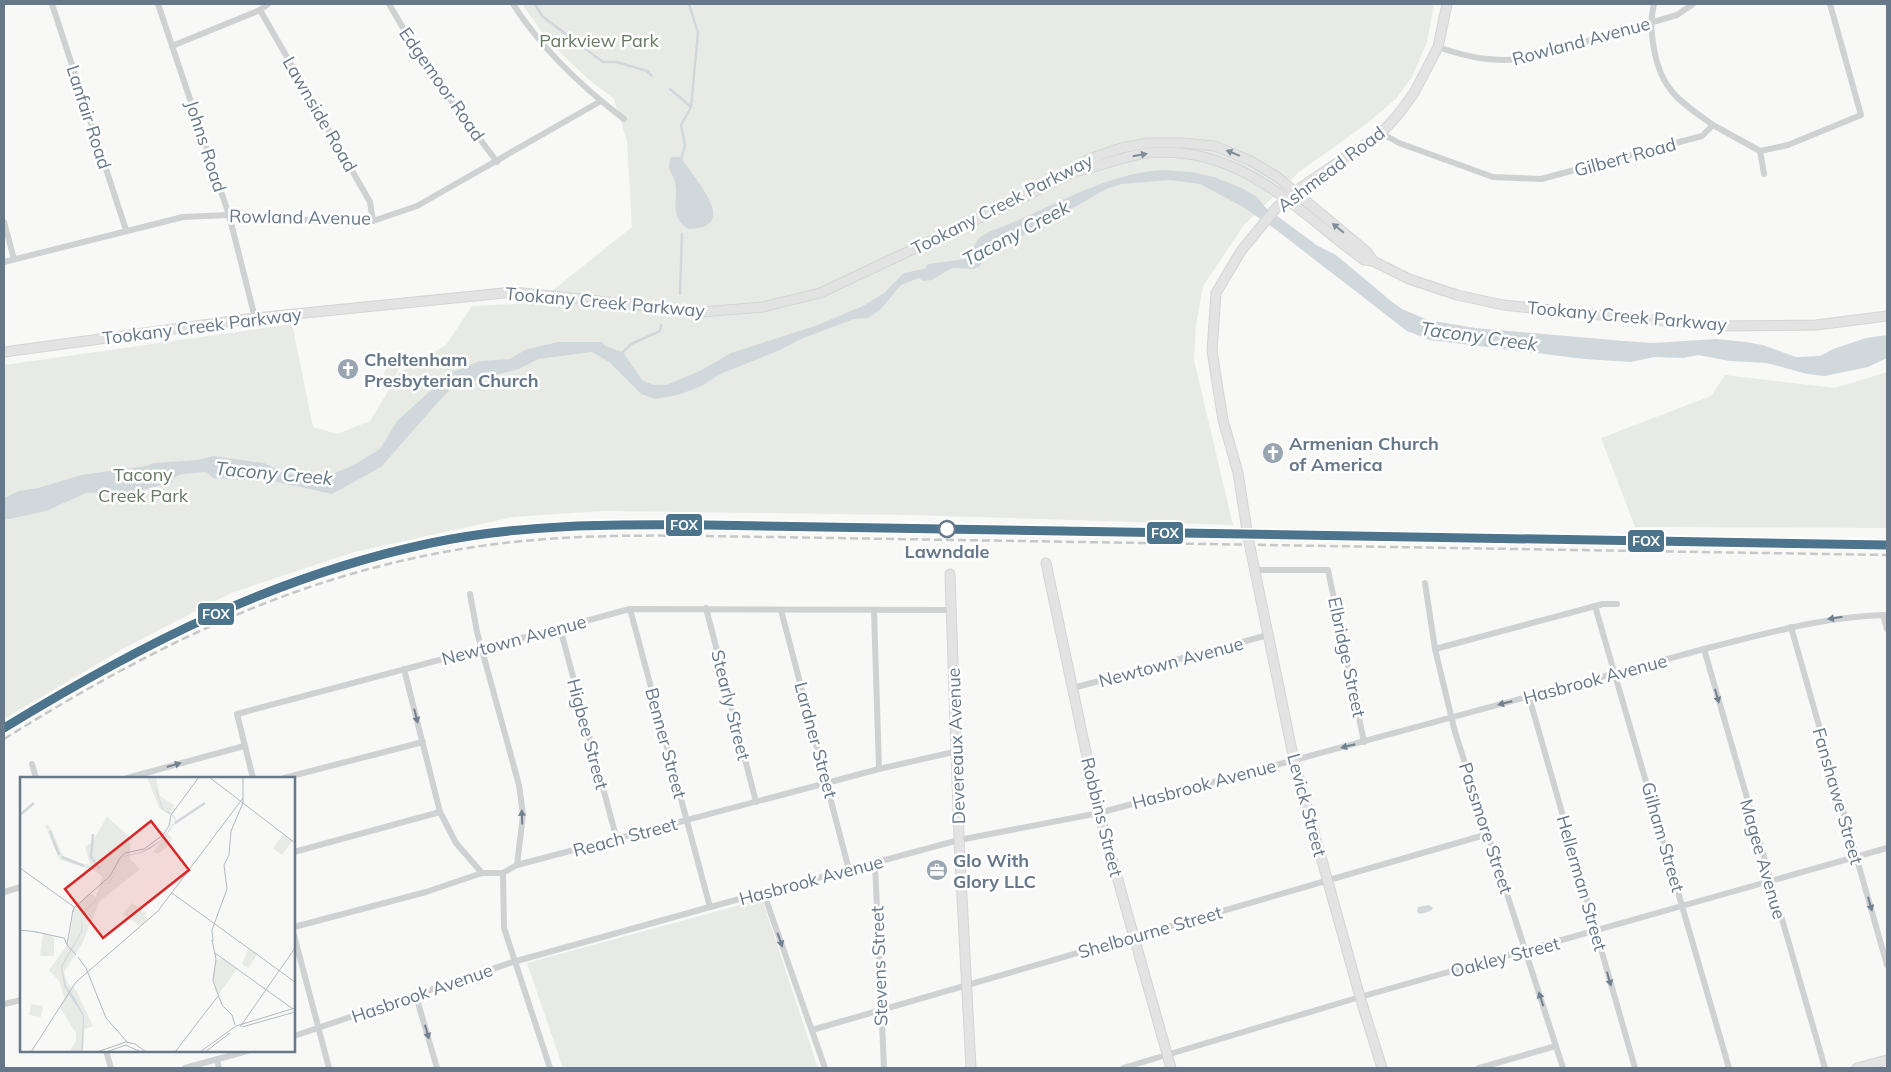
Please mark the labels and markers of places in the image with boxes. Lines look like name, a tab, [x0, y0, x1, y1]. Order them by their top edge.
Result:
place label: Cheltenham Presbyterian Church	[364, 348, 539, 392]
church icon: Cheltenham Presbyterian Church	[336, 357, 360, 381]
place label: Armenian Church of America	[1289, 432, 1439, 476]
church icon: Armenian Church of America	[1261, 441, 1285, 465]
marker: Lawndale	[938, 520, 956, 538]
place label: Lawndale	[905, 540, 990, 563]
place label: Glo With Glory LLC	[953, 849, 1036, 893]
office icon: Glo With Glory LLC	[925, 858, 949, 882]

